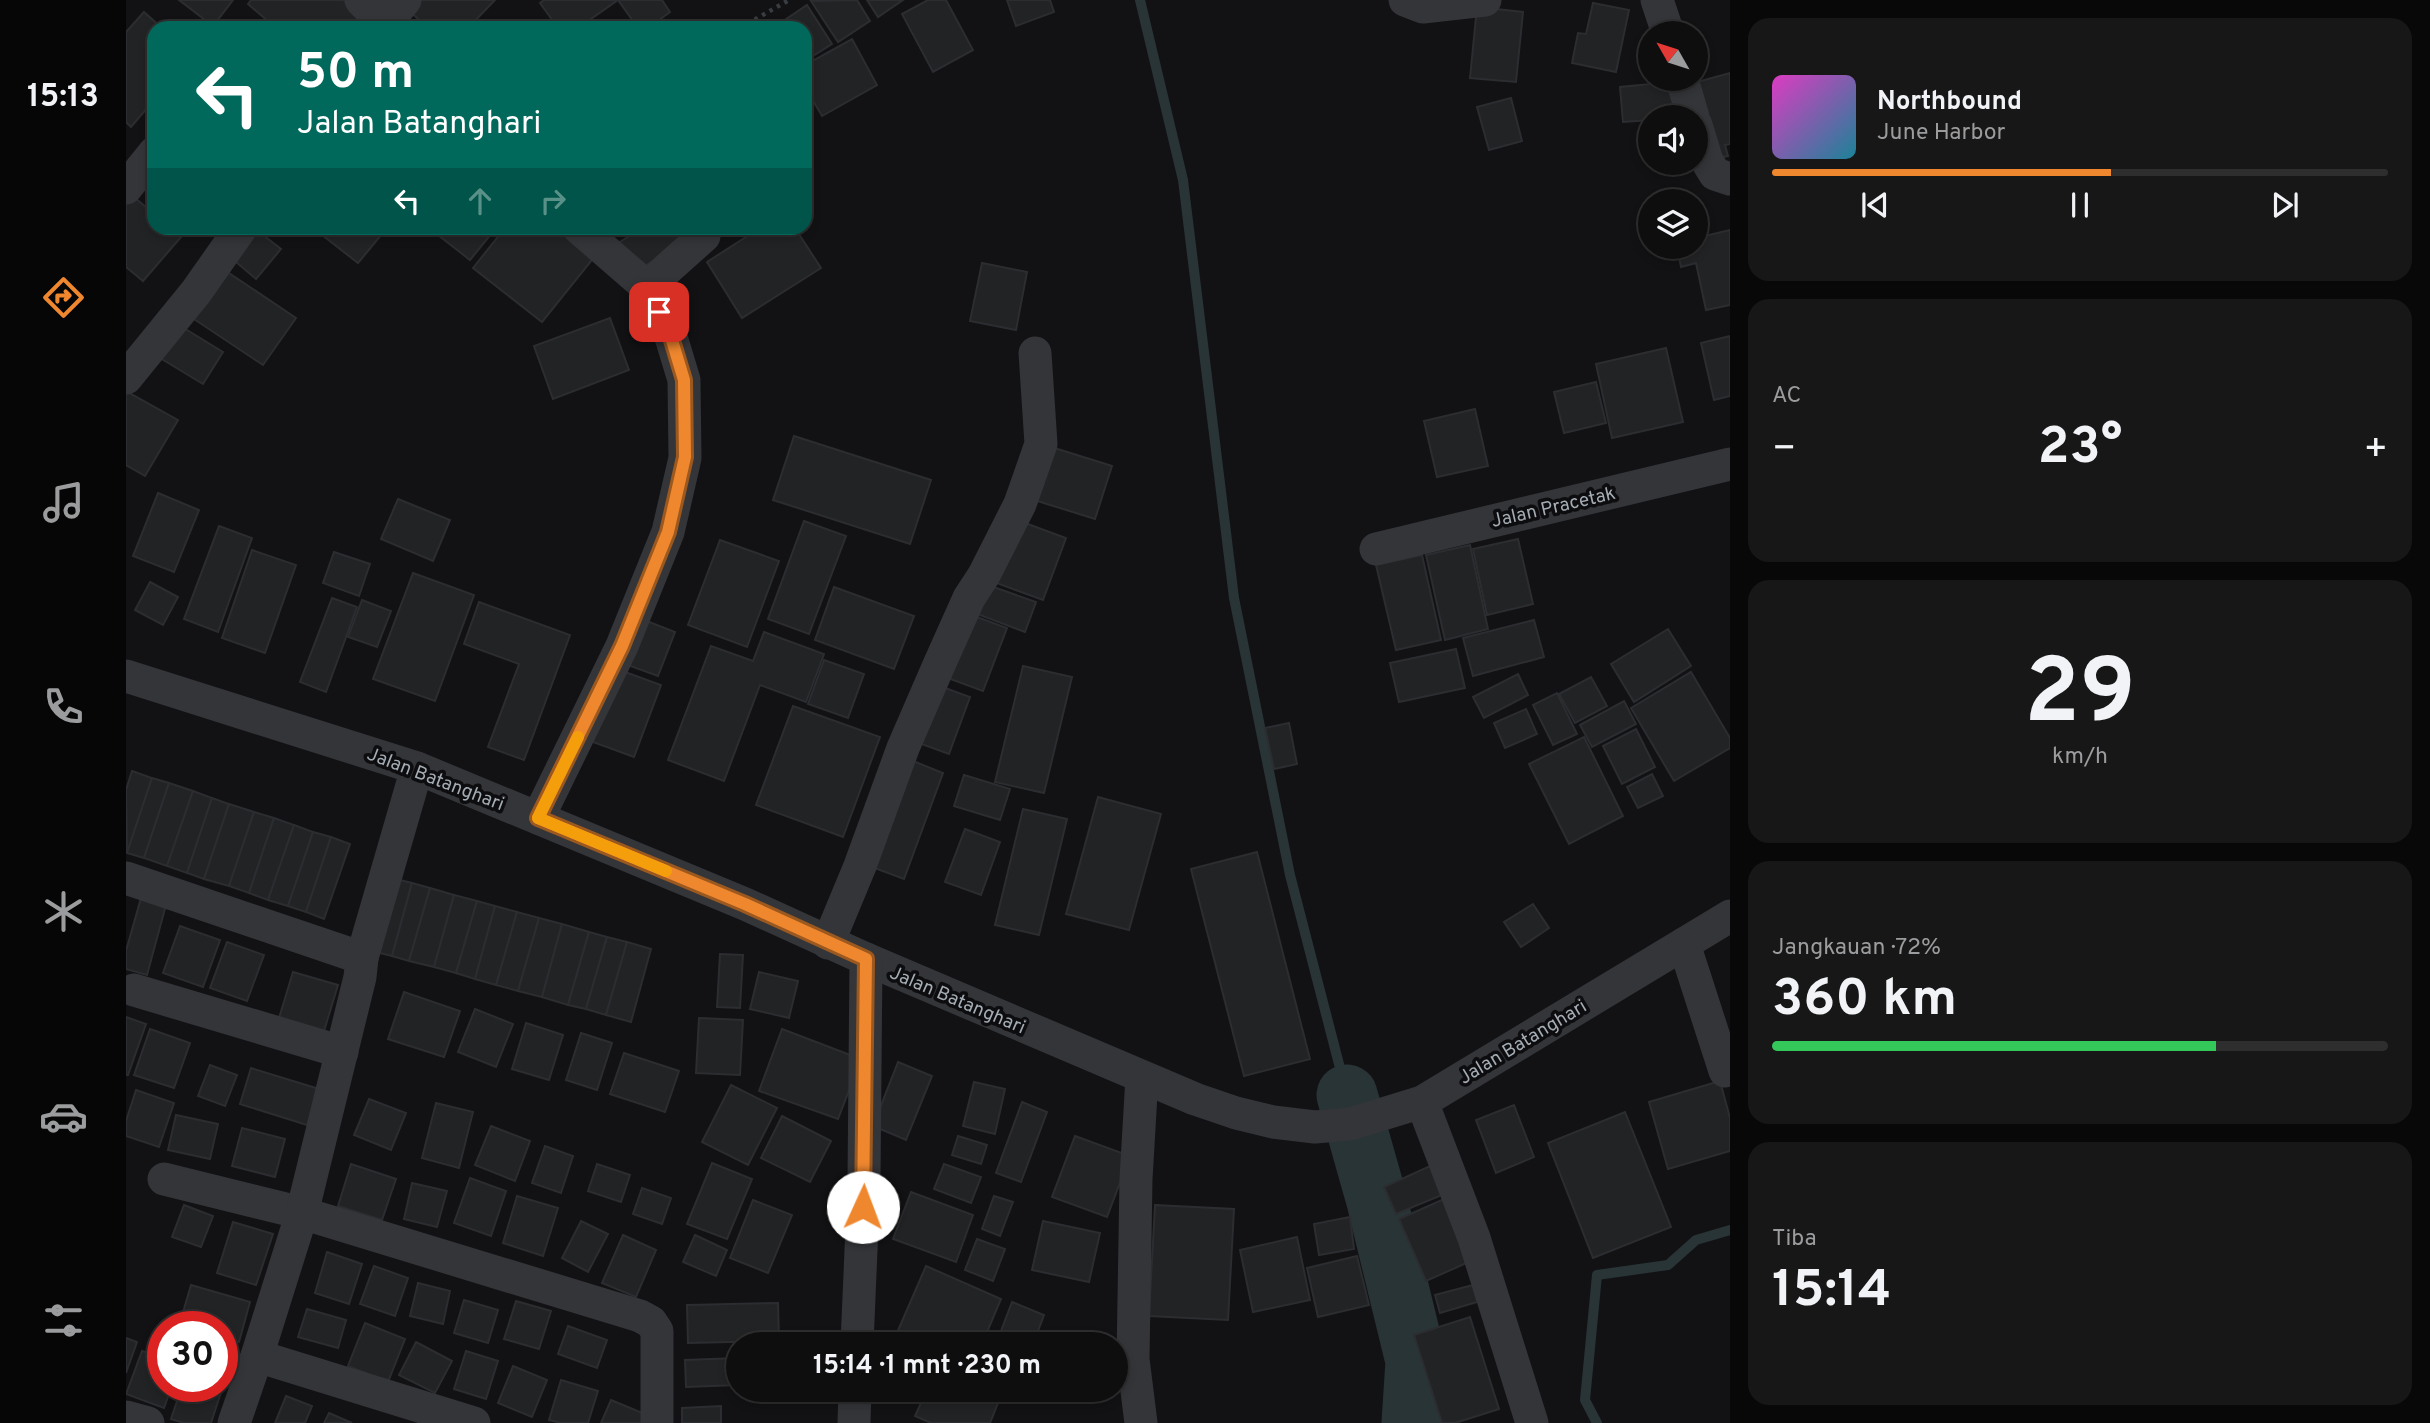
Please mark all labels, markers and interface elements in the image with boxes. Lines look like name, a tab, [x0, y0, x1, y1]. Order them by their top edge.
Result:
north arrow	[1638, 21, 1708, 91]
map controls	[1638, 21, 1708, 259]
text: 50 m	[297, 44, 414, 106]
icon: left	[182, 49, 273, 140]
text: 15:13	[27, 78, 99, 118]
text: Northbound	[1877, 86, 2022, 119]
text: Jalan Batanghari	[297, 105, 541, 145]
button: sound	[1638, 105, 1708, 175]
text: June Harbor	[1877, 119, 2005, 148]
icon: left	[388, 182, 426, 220]
icon: ahead	[461, 182, 499, 220]
icon: right	[534, 182, 572, 220]
icon: previous	[1856, 186, 1894, 224]
icon: pause	[2061, 186, 2099, 224]
icon: next	[2266, 186, 2304, 224]
button: layers	[1638, 189, 1708, 259]
icon: directions	[39, 273, 88, 322]
pin	[629, 282, 689, 342]
icon: arrive	[640, 293, 678, 331]
text: AC	[1772, 382, 1801, 411]
text: 23°	[2038, 416, 2122, 482]
text: −	[1772, 426, 1797, 475]
text: +	[2363, 426, 2388, 475]
icon: music	[39, 478, 88, 527]
street label: Jalan Pracetak	[1489, 482, 1618, 534]
text: 29	[2024, 640, 2136, 755]
icon: phone	[39, 682, 88, 731]
street label: Jalan Batanghari	[363, 743, 507, 817]
text: km/h	[2052, 743, 2108, 772]
icon: climate	[39, 887, 88, 936]
text: Jangkauan · 72%	[1772, 934, 1941, 963]
street label: Jalan Batanghari	[886, 961, 1029, 1040]
text: 360 km	[1772, 968, 1957, 1034]
street label: Jalan Batanghari	[1455, 995, 1591, 1090]
icon: car	[39, 1092, 88, 1141]
position arrow	[826, 1170, 900, 1244]
text: Tiba	[1772, 1225, 1817, 1254]
text: 15:14	[1772, 1259, 1891, 1325]
icon: filters	[39, 1296, 88, 1345]
speed limit sign: 30	[147, 1311, 238, 1402]
text: 15:14 · 1 mnt · 230 m	[813, 1350, 1041, 1383]

